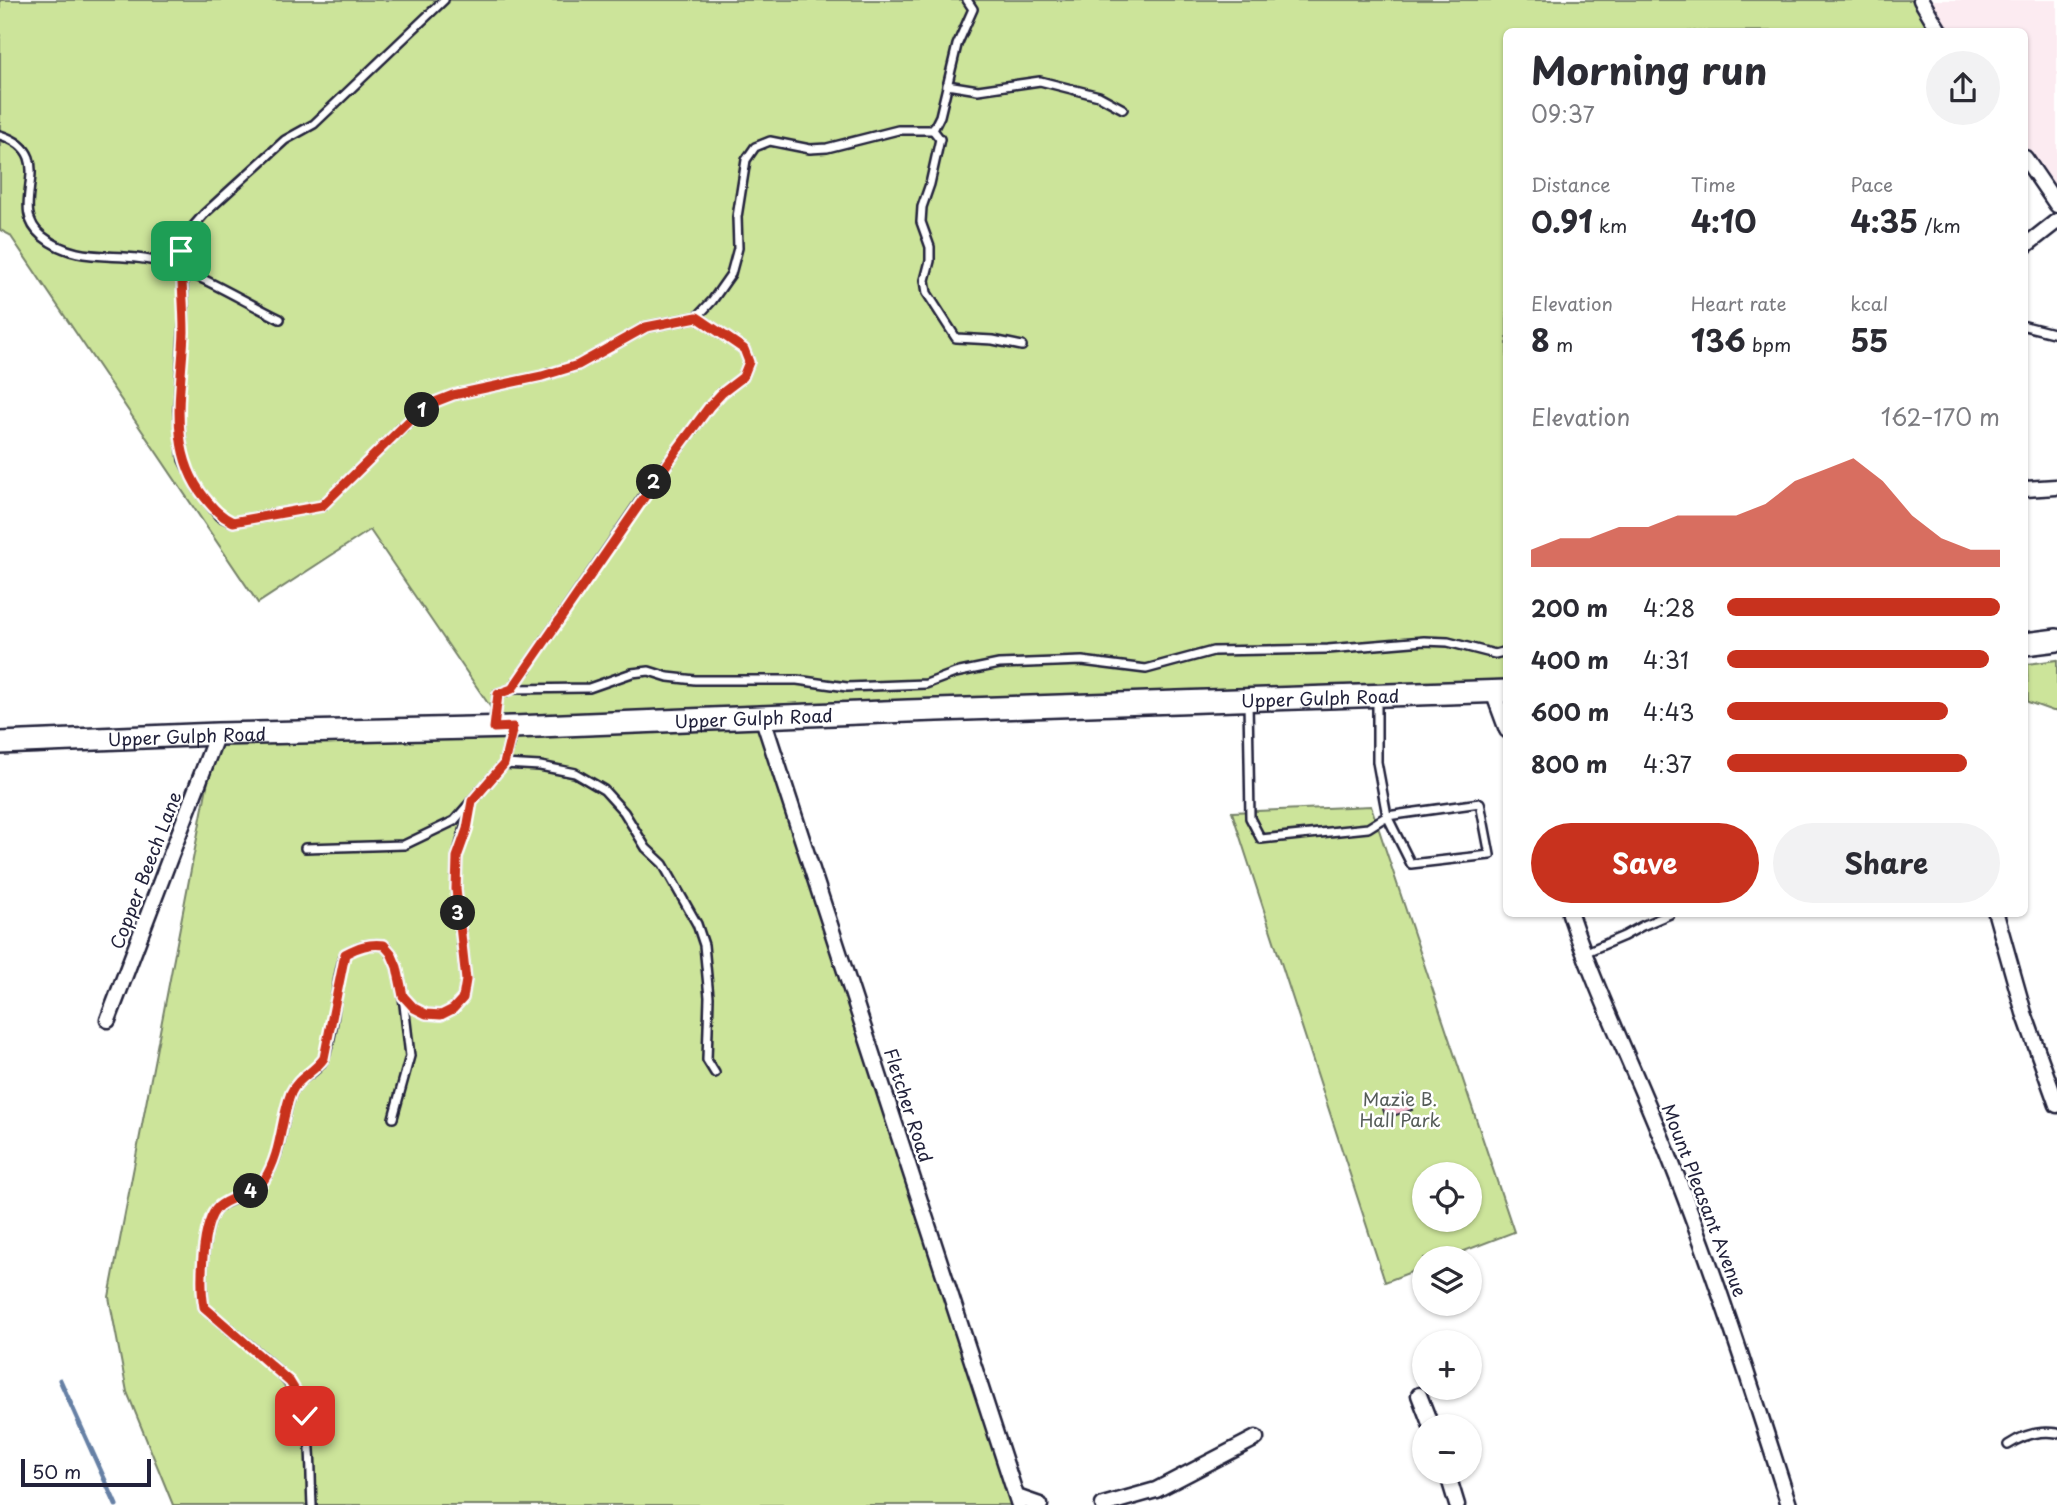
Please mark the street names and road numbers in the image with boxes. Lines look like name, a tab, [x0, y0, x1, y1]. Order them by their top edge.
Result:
street label: Upper Gulph Road	[1241, 681, 1400, 713]
street label: Upper Gulph Road	[674, 701, 833, 734]
street label: Upper Gulph Road	[107, 719, 266, 752]
street label: Copper Beech Lane	[102, 787, 188, 953]
street label: Fletcher Road	[878, 1045, 940, 1165]
street label: Mount Pleasant Avenue	[1656, 1100, 1754, 1301]

